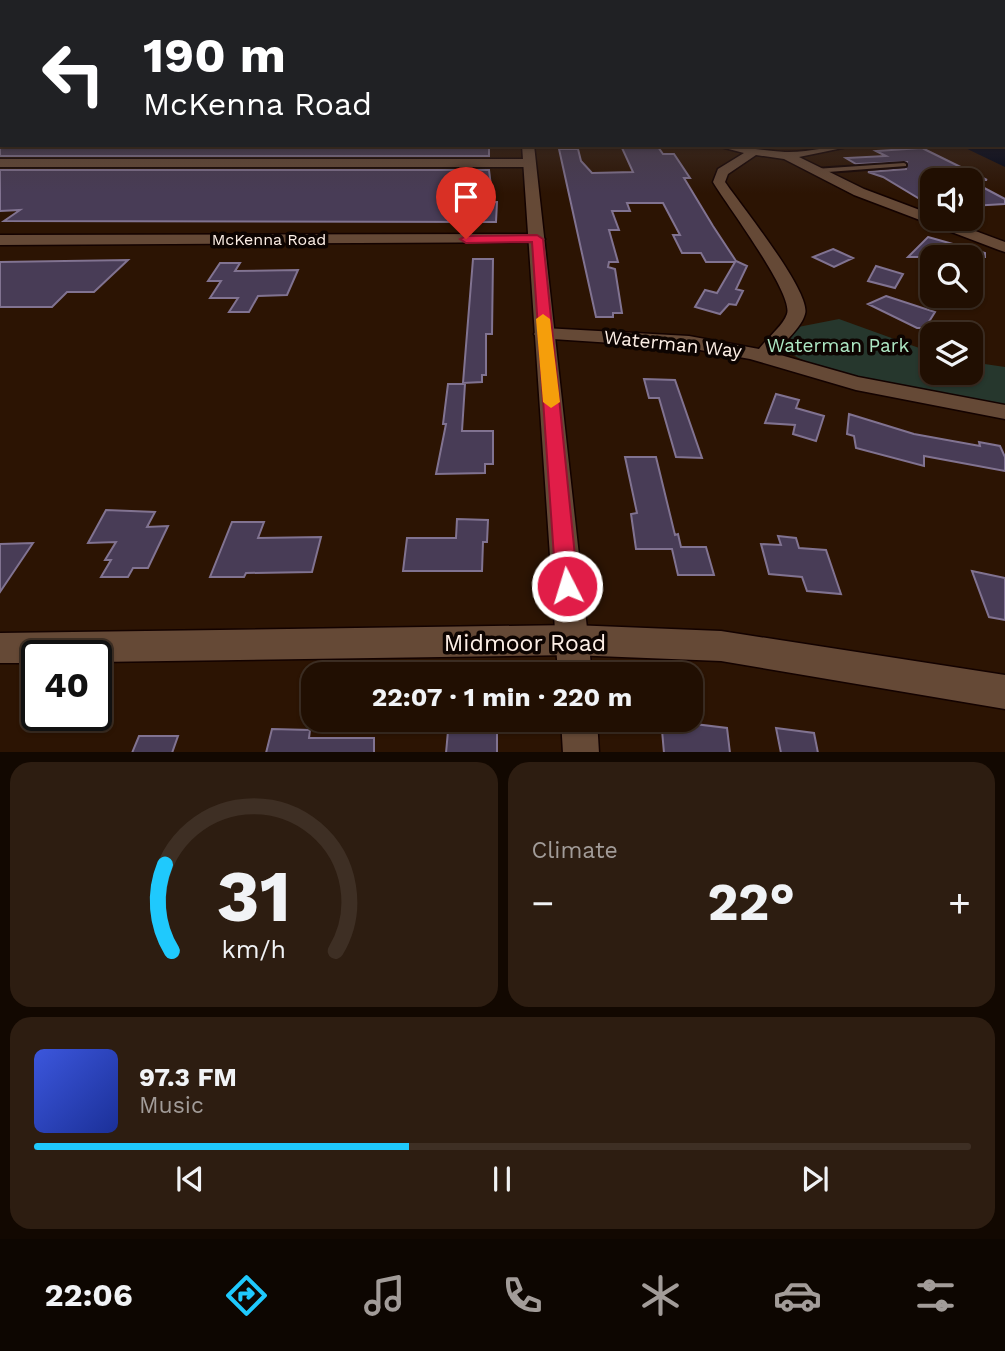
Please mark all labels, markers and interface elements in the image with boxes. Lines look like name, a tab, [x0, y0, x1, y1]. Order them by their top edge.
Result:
text: 190 m	[143, 26, 286, 84]
icon: left	[28, 28, 119, 119]
text: McKenna Road	[143, 85, 372, 123]
pin	[436, 167, 496, 239]
map controls	[920, 168, 983, 385]
button: sound	[920, 168, 983, 231]
icon: arrive	[447, 178, 485, 216]
street label: McKenna Road	[212, 230, 326, 249]
button: search	[920, 245, 983, 308]
button: layers	[920, 322, 983, 385]
street label: Waterman Way	[603, 325, 743, 363]
park label: Waterman Park	[767, 334, 909, 357]
position arrow	[530, 549, 604, 623]
street label: Midmoor Road	[444, 630, 606, 657]
speed limit sign: 40	[21, 640, 112, 731]
text: 22:07 · 1 min · 220 m	[372, 682, 632, 712]
text: Climate	[532, 837, 618, 864]
text: 31	[216, 853, 291, 939]
text: 22°	[707, 872, 795, 933]
text: −	[532, 881, 554, 925]
text: +	[948, 881, 971, 925]
text: km/h	[222, 934, 286, 963]
text: 97.3 FM	[139, 1062, 237, 1092]
text: Music	[139, 1092, 204, 1119]
icon: previous	[171, 1160, 209, 1198]
icon: pause	[483, 1160, 521, 1198]
icon: next	[796, 1160, 834, 1198]
icon: directions	[222, 1271, 271, 1320]
icon: music	[360, 1271, 409, 1320]
icon: phone	[498, 1271, 547, 1320]
icon: climate	[636, 1271, 685, 1320]
icon: car	[773, 1271, 822, 1320]
icon: filters	[911, 1271, 960, 1320]
text: 22:06	[44, 1276, 133, 1314]

